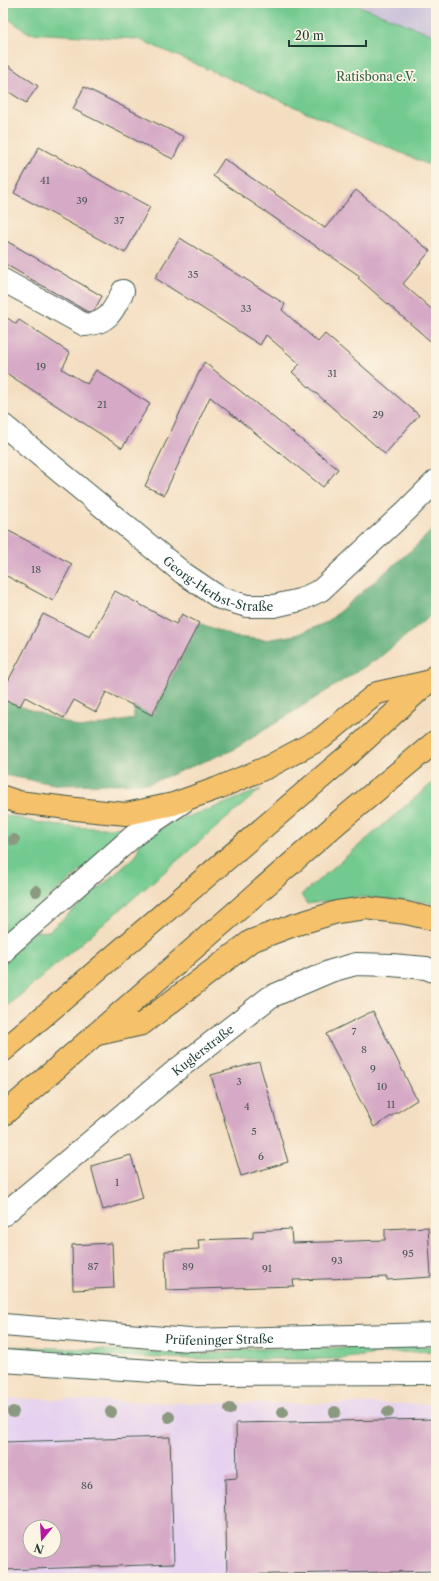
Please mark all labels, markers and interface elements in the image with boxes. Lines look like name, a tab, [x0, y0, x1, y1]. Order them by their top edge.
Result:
scale bar	[289, 22, 366, 48]
text: 20 m	[295, 28, 324, 43]
park label: Ratisbona e.V.	[336, 69, 416, 84]
house number: 41	[40, 174, 51, 187]
house number: 39	[76, 194, 88, 207]
house number: 37	[114, 214, 124, 227]
house number: 35	[188, 268, 198, 281]
house number: 33	[240, 302, 252, 315]
house number: 19	[36, 360, 46, 373]
house number: 31	[327, 367, 338, 380]
house number: 21	[97, 398, 108, 411]
house number: 29	[372, 408, 384, 421]
street label: Georg-Herbst-Straße	[160, 552, 274, 614]
house number: 18	[31, 563, 41, 576]
street label: Kuglerstraße	[169, 1021, 237, 1079]
house number: 7	[352, 1025, 357, 1038]
house number: 8	[361, 1043, 367, 1056]
house number: 9	[370, 1062, 376, 1075]
house number: 3	[236, 1075, 242, 1088]
house number: 10	[377, 1080, 387, 1093]
house number: 11	[387, 1098, 396, 1111]
house number: 4	[244, 1100, 250, 1113]
house number: 5	[251, 1125, 257, 1138]
house number: 6	[258, 1150, 264, 1163]
house number: 1	[115, 1176, 120, 1189]
house number: 95	[402, 1247, 414, 1260]
house number: 93	[331, 1254, 343, 1267]
house number: 87	[88, 1260, 98, 1273]
house number: 89	[182, 1260, 194, 1273]
house number: 91	[262, 1262, 273, 1275]
street label: Prüfeninger Straße	[165, 1330, 274, 1348]
house number: 86	[81, 1479, 93, 1492]
north arrow	[22, 1519, 62, 1559]
text: N	[32, 1540, 46, 1557]

